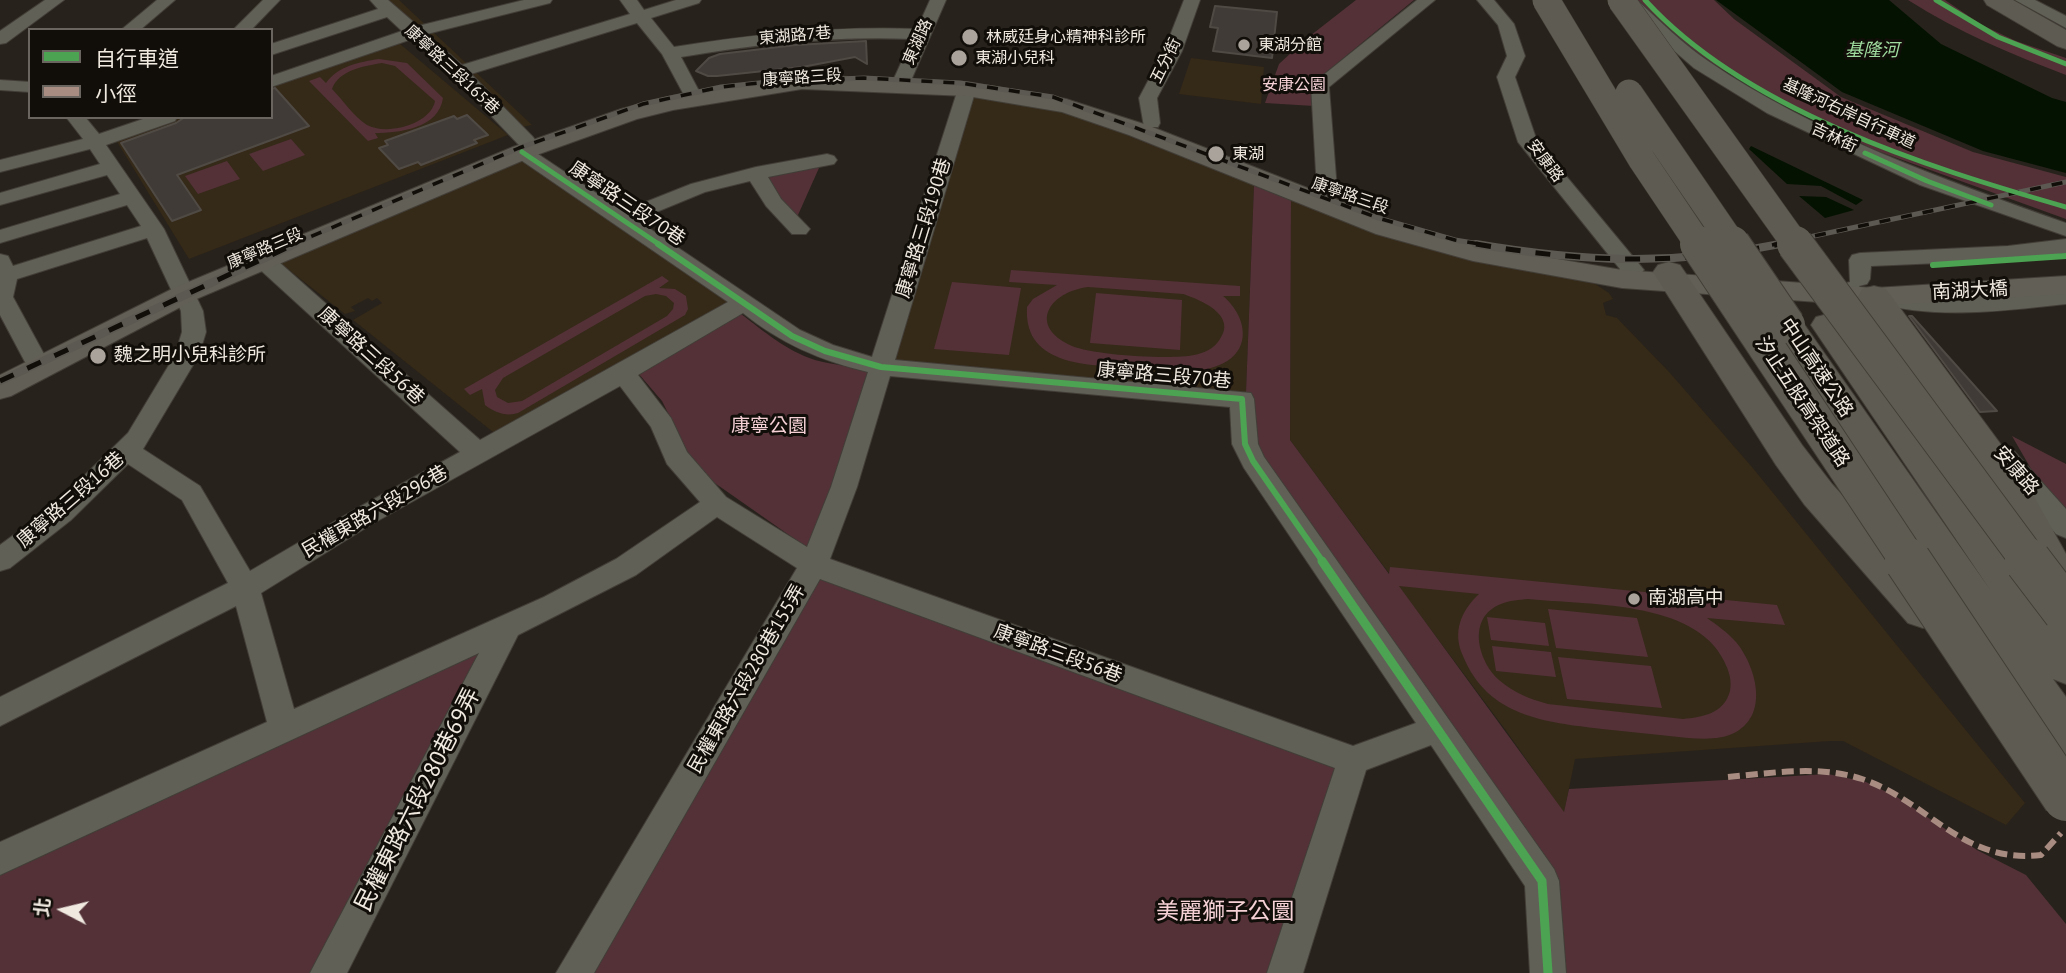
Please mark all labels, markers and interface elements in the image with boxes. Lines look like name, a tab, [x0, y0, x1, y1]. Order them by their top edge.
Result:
street label: 東湖路	[899, 16, 937, 68]
street label: 康寧路三段165巷	[401, 21, 503, 119]
street label: 東湖路7巷	[758, 23, 832, 49]
marker: 林威廷身心精神科診所	[960, 27, 980, 47]
place label: 林威廷身心精神科診所	[986, 27, 1146, 47]
legend	[28, 28, 273, 119]
street label: 五分街	[1147, 35, 1185, 87]
place label: 東湖分館	[1258, 35, 1322, 55]
marker: 東湖分館	[1236, 37, 1252, 53]
water label: 基隆河	[1845, 40, 1899, 62]
text: 自行車道	[95, 45, 179, 72]
marker: 東湖小兒科	[949, 48, 969, 68]
place label: 東湖小兒科	[975, 48, 1055, 68]
street label: 康寧路三段	[761, 66, 843, 90]
park label: 安康公園	[1262, 75, 1326, 95]
street label: 基隆河右岸自行車道	[1780, 75, 1918, 153]
text: 小徑	[95, 80, 137, 107]
street label: 吉林街	[1808, 119, 1860, 157]
street label: 安康路	[1523, 136, 1567, 186]
marker: 東湖	[1206, 144, 1226, 164]
place label: 東湖	[1232, 144, 1264, 164]
street label: 康寧路三段190巷	[892, 155, 956, 301]
street label: 康寧路三段70巷	[565, 157, 689, 251]
street label: 康寧路三段	[1309, 174, 1391, 218]
street label: 康寧路三段	[224, 225, 306, 273]
street label: 南湖大橋	[1931, 278, 2009, 304]
street label: 康寧路三段56巷	[313, 302, 429, 410]
street label: 中山高速公路	[1775, 314, 1857, 422]
street label: 汐止五股高架道路	[1750, 333, 1854, 471]
place label: 魏之明小兒科診所	[114, 345, 266, 367]
marker: 魏之明小兒科診所	[88, 346, 108, 366]
street label: 康寧路三段70巷	[1096, 359, 1232, 393]
park label: 康寧公園	[731, 416, 807, 438]
street label: 安康路	[1989, 442, 2043, 500]
street label: 康寧路三段16巷	[13, 447, 129, 553]
street label: 民權東路六段296巷	[298, 461, 452, 563]
street label: 民權東路六段280巷155弄	[684, 581, 810, 777]
place label: 南湖高中	[1648, 588, 1724, 610]
marker: 南湖高中	[1626, 591, 1642, 607]
street label: 康寧路三段56巷	[991, 620, 1125, 688]
street label: 民權東路六段280巷69弄	[350, 684, 486, 916]
north arrow	[28, 875, 98, 945]
text: 北	[29, 897, 55, 918]
park label: 美麗獅子公圜	[1156, 898, 1294, 926]

